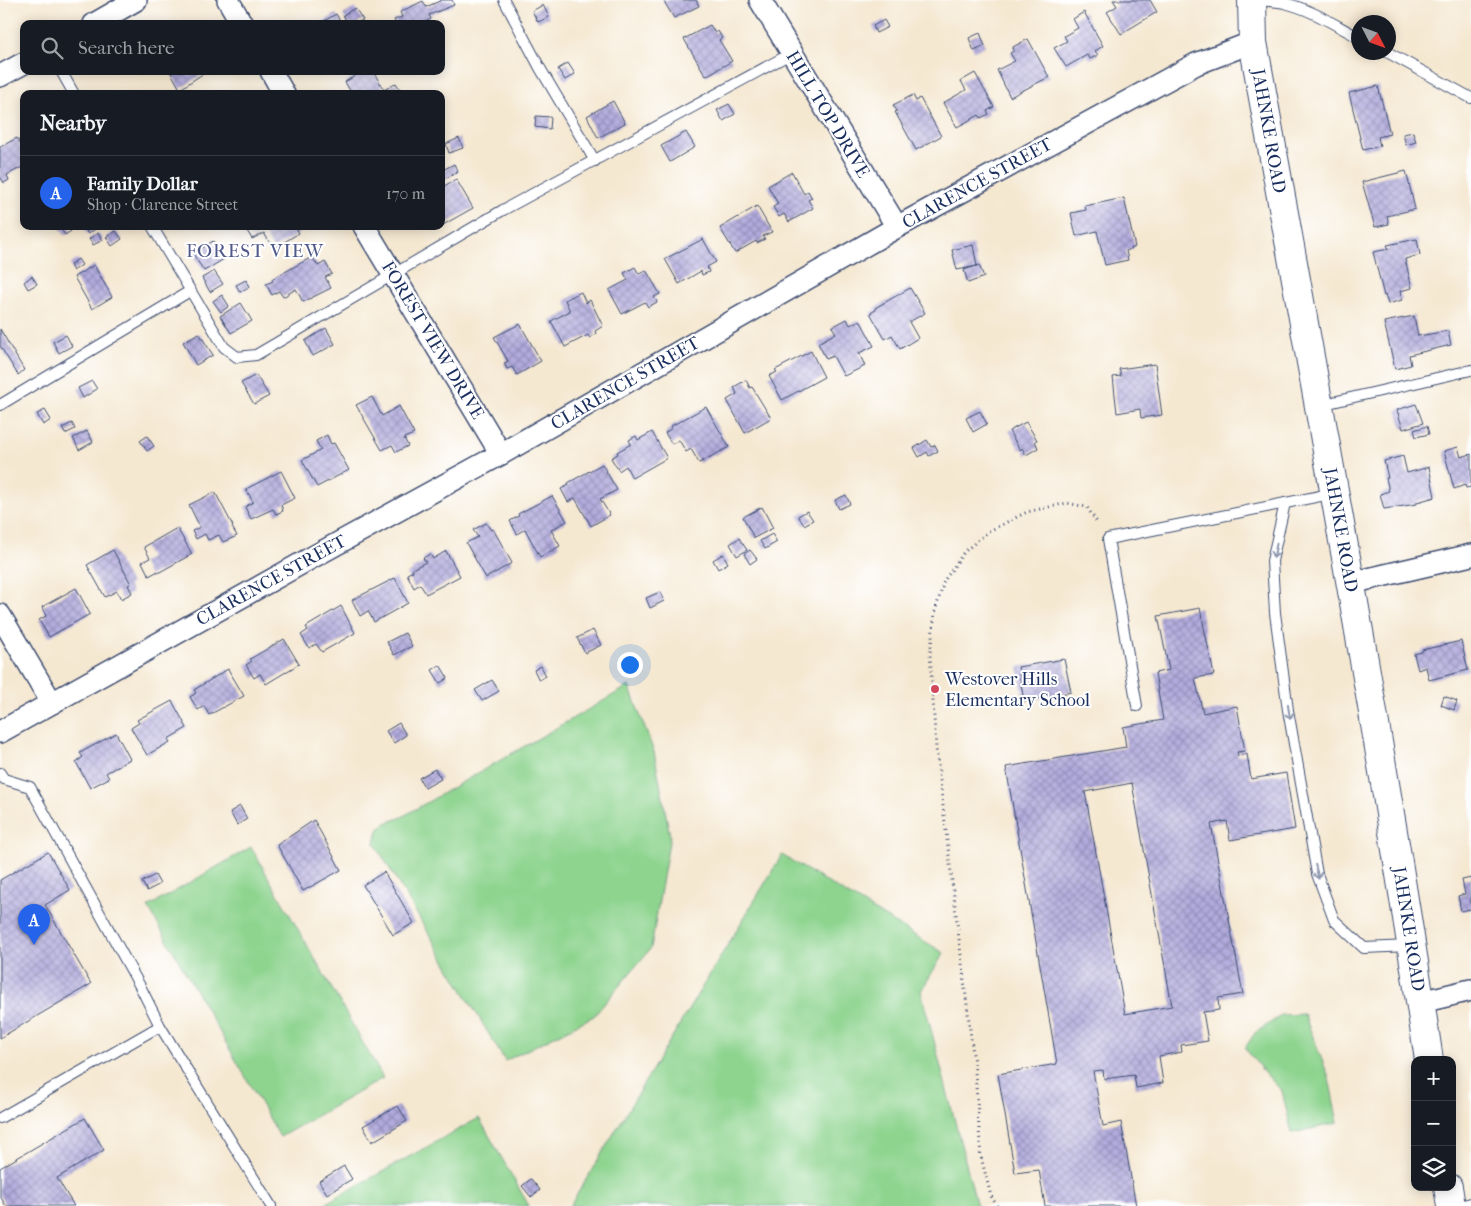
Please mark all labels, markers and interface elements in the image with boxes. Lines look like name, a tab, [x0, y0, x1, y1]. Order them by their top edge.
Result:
north arrow	[1351, 15, 1396, 60]
search box	[20, 20, 445, 75]
icon: search	[38, 34, 66, 62]
text: Search here	[78, 37, 174, 59]
street label: HILL TOP DRIVE	[781, 47, 874, 181]
street label: JAHNKE ROAD	[1247, 65, 1290, 195]
text: Nearby	[40, 111, 106, 135]
street label: CLARENCE STREET	[899, 133, 1057, 233]
text: Family Dollar	[87, 173, 198, 195]
text: A	[51, 184, 61, 203]
text: 170 m	[386, 184, 425, 203]
text: Shop · Clarence Street	[87, 195, 238, 214]
district label: FOREST VIEW	[186, 240, 324, 262]
street label: FOREST VIEW DRIVE	[377, 257, 488, 423]
street label: CLARENCE STREET	[547, 332, 704, 435]
street label: JAHNKE ROAD	[1319, 464, 1362, 594]
street label: CLARENCE STREET	[193, 530, 351, 630]
one-way arrow	[1269, 542, 1279, 558]
your location	[617, 652, 643, 678]
place label: Westover Hills Elementary School	[944, 669, 1090, 711]
marker: Westover Hills Elementary School	[929, 683, 941, 695]
one-way arrow	[1284, 704, 1294, 720]
one-way arrow	[1313, 863, 1322, 879]
street label: JAHNKE ROAD	[1388, 863, 1429, 993]
pin: A	[18, 904, 50, 945]
map controls	[1411, 1056, 1456, 1191]
button: +	[1411, 1056, 1456, 1101]
button: −	[1411, 1101, 1456, 1146]
button: layers	[1411, 1146, 1456, 1191]

